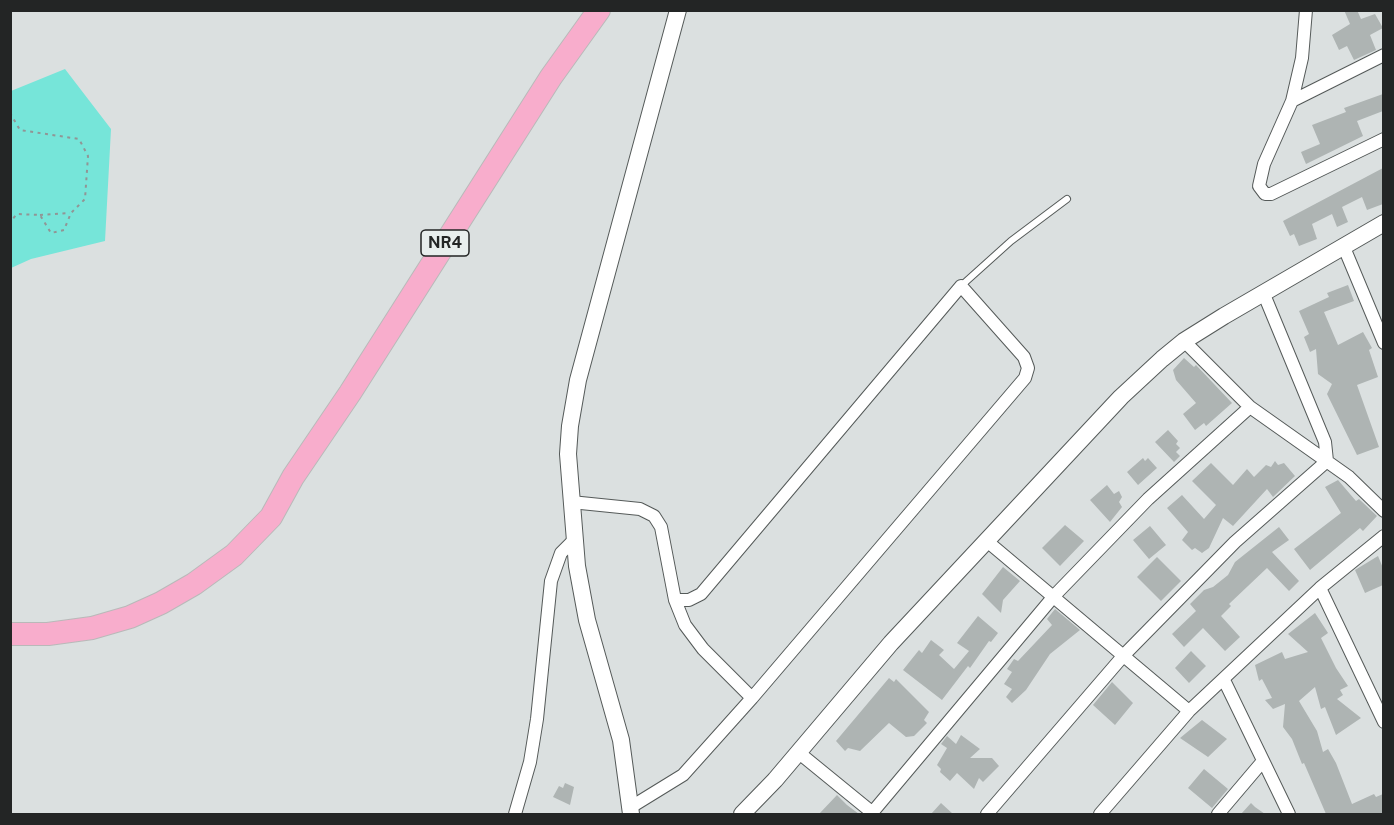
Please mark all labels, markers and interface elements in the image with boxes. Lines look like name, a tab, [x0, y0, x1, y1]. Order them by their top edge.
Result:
road number: NR4	[421, 230, 469, 256]

